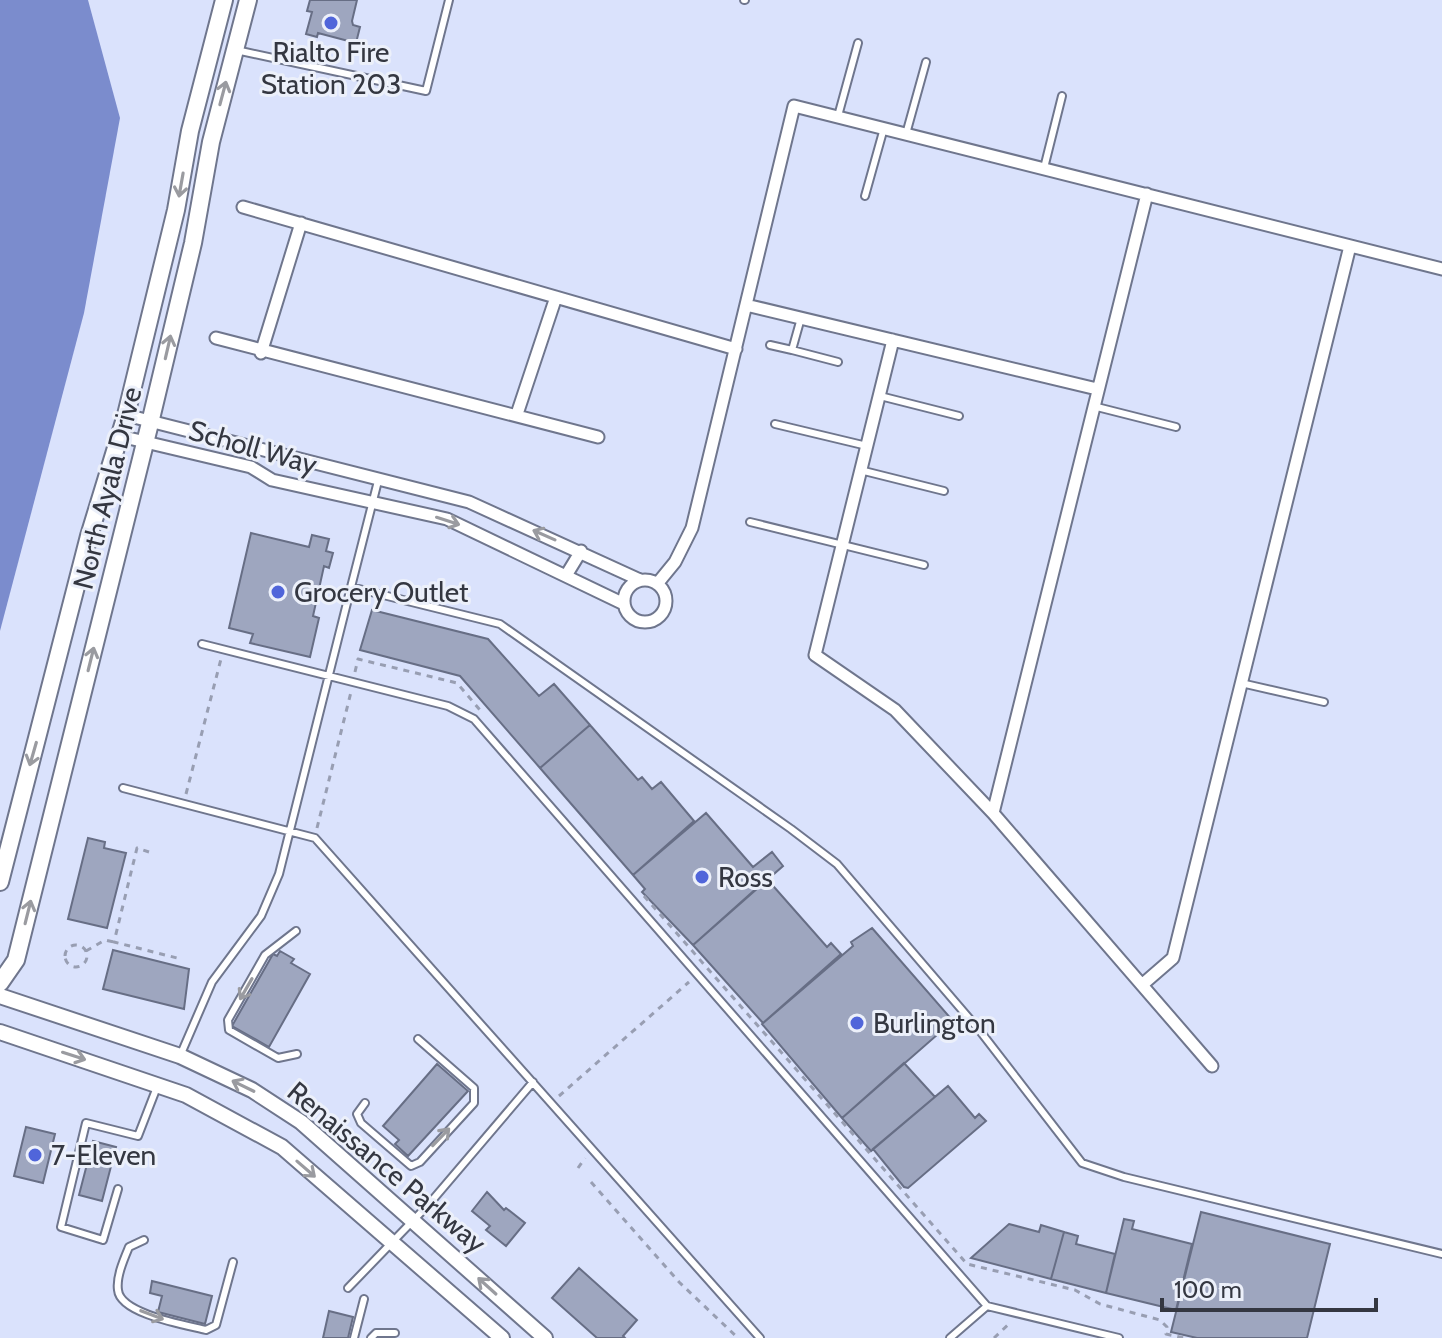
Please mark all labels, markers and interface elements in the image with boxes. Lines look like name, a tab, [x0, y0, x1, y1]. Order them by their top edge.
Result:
marker: Rialto Fire Station 203	[322, 14, 340, 32]
place label: Rialto Fire Station 203	[261, 35, 401, 101]
one-way arrow	[217, 81, 232, 107]
one-way arrow	[172, 172, 187, 197]
one-way arrow	[162, 335, 177, 360]
street label: North Ayala Drive	[65, 383, 149, 593]
street label: Scholl Way	[185, 413, 321, 481]
one-way arrow	[434, 514, 460, 529]
one-way arrow	[533, 527, 557, 542]
place label: Grocery Outlet	[294, 575, 468, 609]
marker: Grocery Outlet	[269, 583, 287, 601]
one-way arrow	[84, 647, 99, 673]
one-way arrow	[25, 741, 40, 767]
place label: Ross	[718, 860, 773, 894]
marker: Ross	[693, 868, 711, 886]
one-way arrow	[21, 899, 36, 925]
one-way arrow	[238, 976, 253, 1000]
place label: Burlington	[873, 1006, 996, 1040]
marker: Burlington	[848, 1014, 866, 1032]
one-way arrow	[61, 1050, 86, 1064]
street label: Renaissance Parkway	[281, 1074, 493, 1260]
one-way arrow	[231, 1078, 255, 1093]
one-way arrow	[432, 1127, 451, 1147]
place label: 7-Eleven	[51, 1138, 156, 1172]
marker: 7-Eleven	[26, 1146, 44, 1164]
one-way arrow	[295, 1159, 315, 1177]
scale bar	[1162, 1262, 1376, 1312]
text: 100 m	[1174, 1275, 1242, 1304]
one-way arrow	[478, 1277, 498, 1295]
one-way arrow	[139, 1309, 164, 1323]

